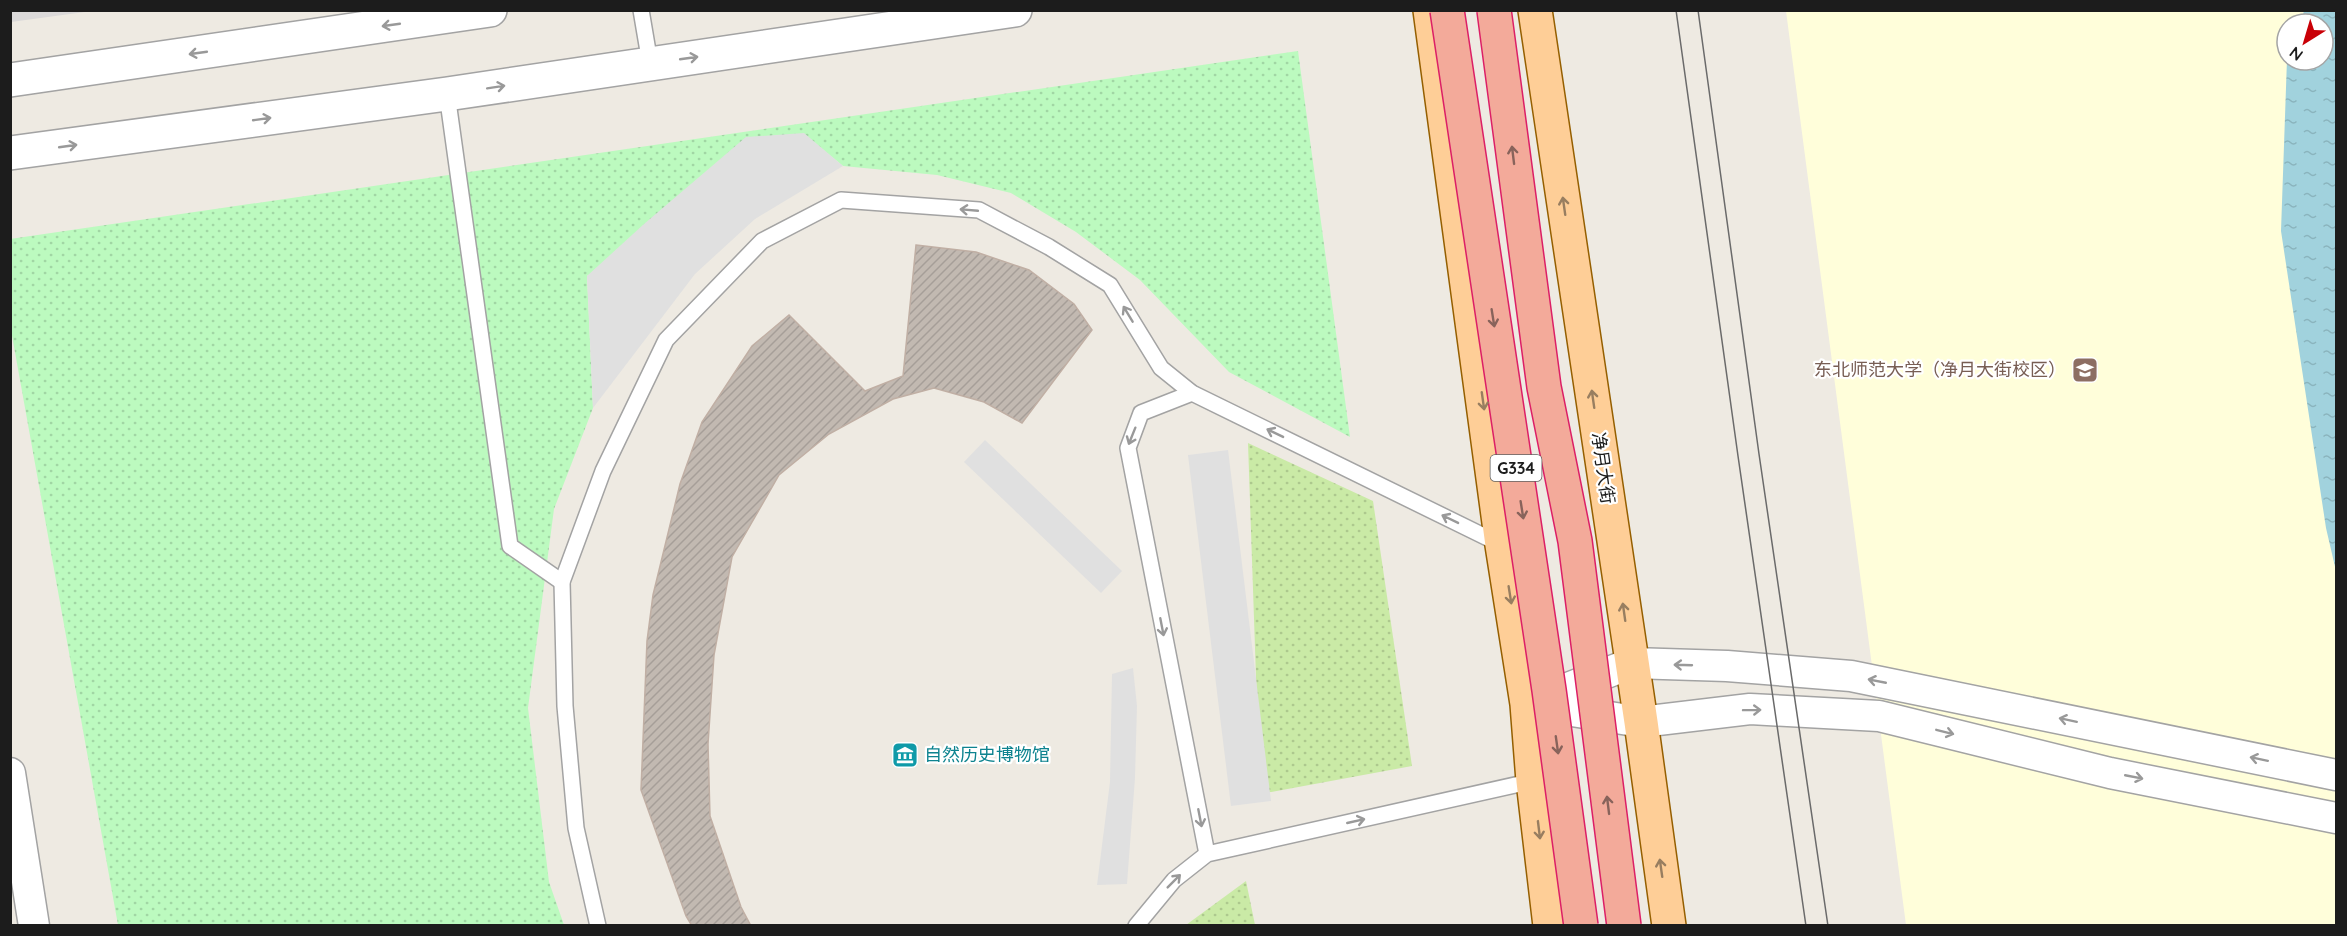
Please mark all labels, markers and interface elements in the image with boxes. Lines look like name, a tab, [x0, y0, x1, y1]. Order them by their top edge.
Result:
north arrow	[2275, 12, 2335, 72]
one-way arrow	[381, 19, 401, 30]
text: N	[2285, 42, 2307, 66]
one-way arrow	[188, 47, 208, 58]
one-way arrow	[679, 52, 699, 63]
one-way arrow	[486, 81, 506, 92]
one-way arrow	[251, 114, 271, 125]
one-way arrow	[58, 140, 78, 151]
one-way arrow	[1507, 146, 1518, 166]
one-way arrow	[1558, 196, 1569, 216]
one-way arrow	[960, 204, 980, 215]
one-way arrow	[1121, 306, 1133, 323]
one-way arrow	[1488, 307, 1499, 327]
school or university icon: 东北师范大学（净月大街校区）	[2070, 355, 2100, 385]
place label: 东北师范大学（净月大街校区）	[1814, 358, 2066, 381]
one-way arrow	[1587, 389, 1598, 409]
one-way arrow	[1477, 391, 1488, 411]
one-way arrow	[1126, 426, 1137, 445]
one-way arrow	[1266, 427, 1284, 438]
street label: 净月大街	[1587, 431, 1620, 505]
road number: G334	[1490, 455, 1541, 481]
one-way arrow	[1517, 500, 1528, 520]
one-way arrow	[1441, 513, 1459, 524]
one-way arrow	[1505, 584, 1516, 604]
one-way arrow	[1619, 603, 1630, 623]
one-way arrow	[1157, 616, 1168, 636]
one-way arrow	[1674, 659, 1694, 670]
one-way arrow	[1868, 675, 1888, 686]
one-way arrow	[1741, 704, 1761, 716]
one-way arrow	[2059, 714, 2079, 725]
one-way arrow	[1935, 726, 1954, 738]
one-way arrow	[1551, 734, 1562, 754]
museum icon: 自然历史博物馆	[890, 740, 920, 770]
place label: 自然历史博物馆	[924, 743, 1050, 766]
one-way arrow	[2250, 753, 2270, 764]
one-way arrow	[2125, 772, 2144, 784]
one-way arrow	[1603, 796, 1614, 815]
one-way arrow	[1195, 808, 1206, 827]
one-way arrow	[1345, 815, 1365, 826]
one-way arrow	[1534, 819, 1545, 839]
one-way arrow	[1656, 858, 1667, 878]
one-way arrow	[1167, 874, 1182, 888]

